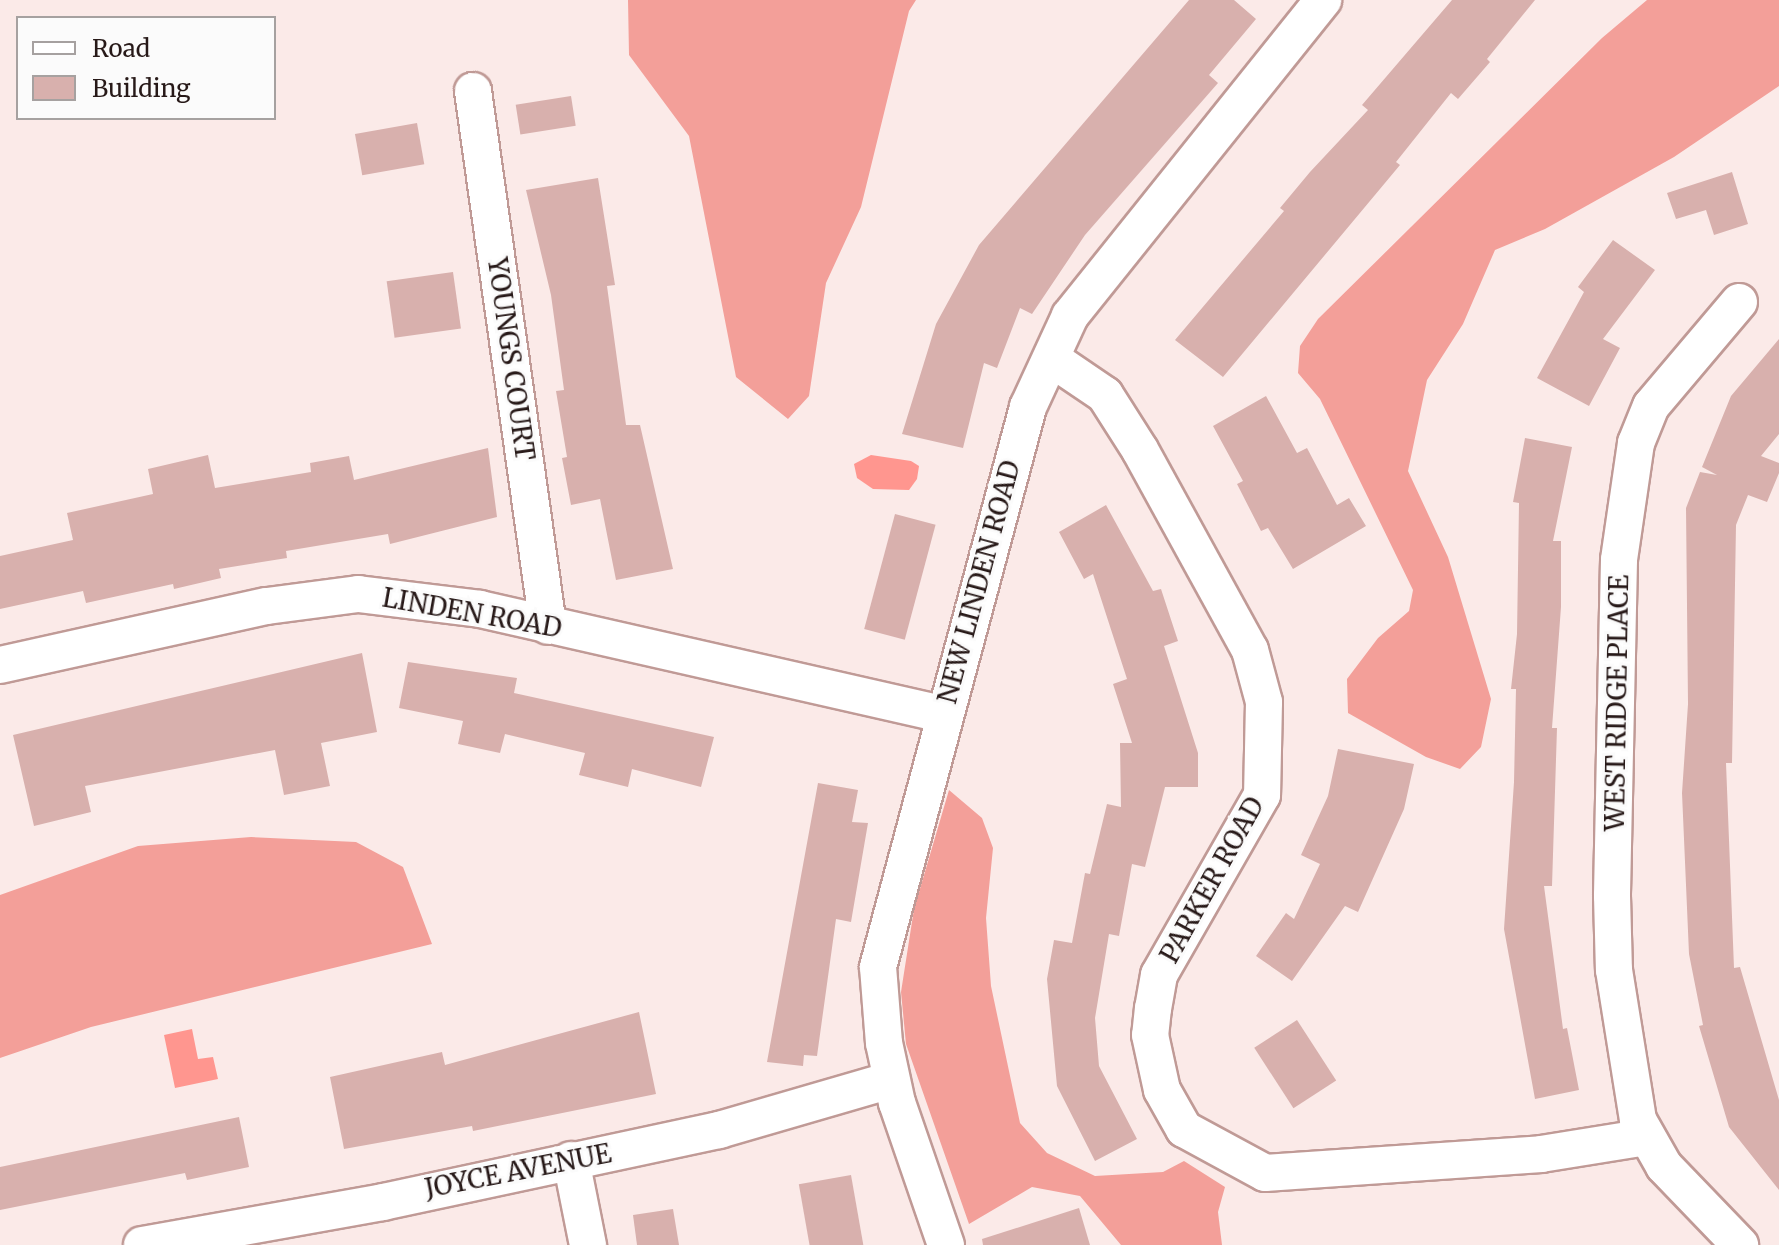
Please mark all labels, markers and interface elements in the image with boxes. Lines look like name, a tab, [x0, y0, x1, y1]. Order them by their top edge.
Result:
legend	[16, 16, 276, 120]
text: Road	[92, 33, 150, 64]
text: Building	[92, 73, 191, 104]
street label: YOUNGS COURT	[481, 255, 541, 463]
street label: NEW LINDEN ROAD	[932, 457, 1026, 707]
street label: WEST RIDGE PLACE	[1599, 574, 1635, 832]
street label: LINDEN ROAD	[380, 582, 564, 644]
street label: PARKER ROAD	[1154, 792, 1270, 968]
street label: JOYCE AVENUE	[422, 1138, 614, 1204]

